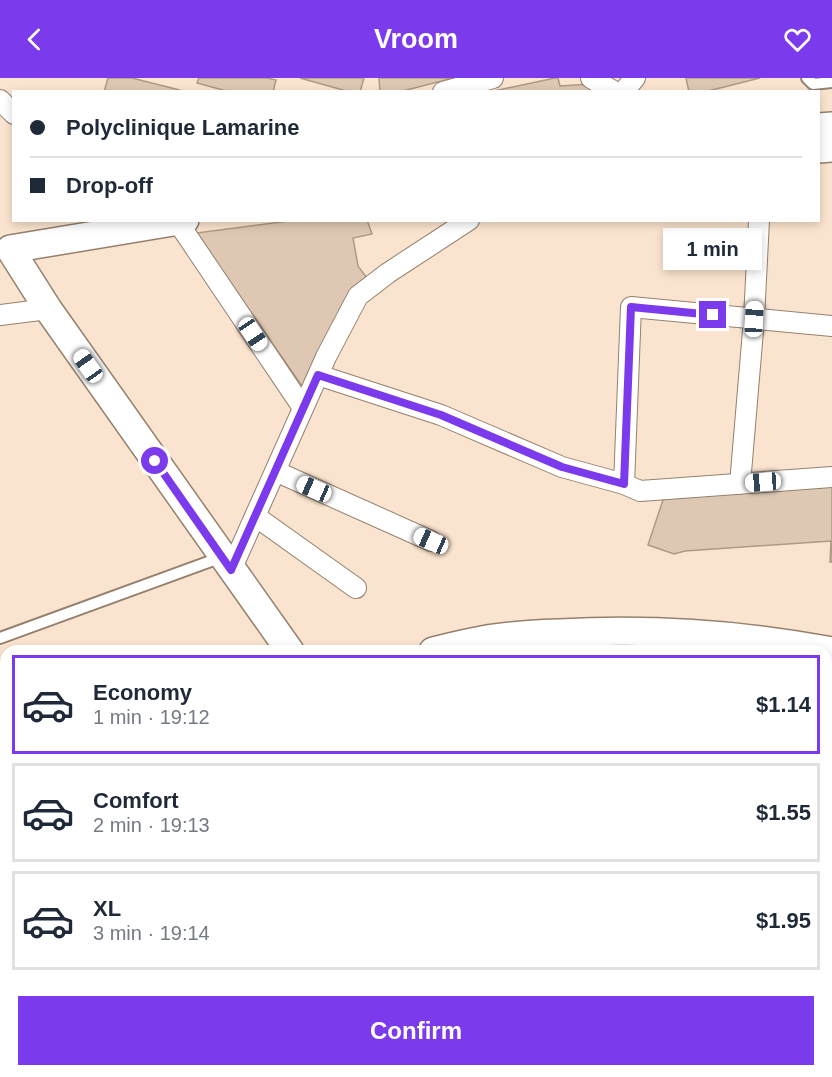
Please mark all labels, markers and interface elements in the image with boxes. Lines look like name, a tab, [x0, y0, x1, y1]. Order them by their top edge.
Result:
icon: back	[18, 23, 51, 56]
icon: heart	[781, 23, 814, 56]
text: Vroom	[374, 24, 458, 54]
text: Polyclinique Lamarine	[66, 115, 300, 140]
text: Drop-off	[66, 173, 153, 198]
callout: 1 min	[664, 228, 762, 270]
text: 1 min	[686, 238, 739, 260]
route end	[699, 301, 726, 328]
car	[744, 301, 764, 337]
car	[235, 314, 271, 354]
car	[70, 346, 106, 386]
route start	[141, 447, 168, 474]
car	[744, 472, 782, 492]
car	[294, 473, 334, 505]
car	[411, 525, 451, 557]
icon: car	[21, 678, 75, 732]
text: Economy	[93, 680, 192, 705]
text: $1.14	[756, 692, 811, 717]
text: 1 min · 19:12	[93, 706, 210, 728]
icon: car	[21, 786, 75, 840]
text: Comfort	[93, 788, 179, 813]
text: $1.55	[756, 800, 811, 825]
text: 2 min · 19:13	[93, 814, 210, 836]
icon: car	[21, 894, 75, 948]
text: XL	[93, 896, 121, 921]
text: $1.95	[756, 908, 811, 933]
text: 3 min · 19:14	[93, 922, 210, 944]
button: Confirm	[18, 996, 814, 1065]

